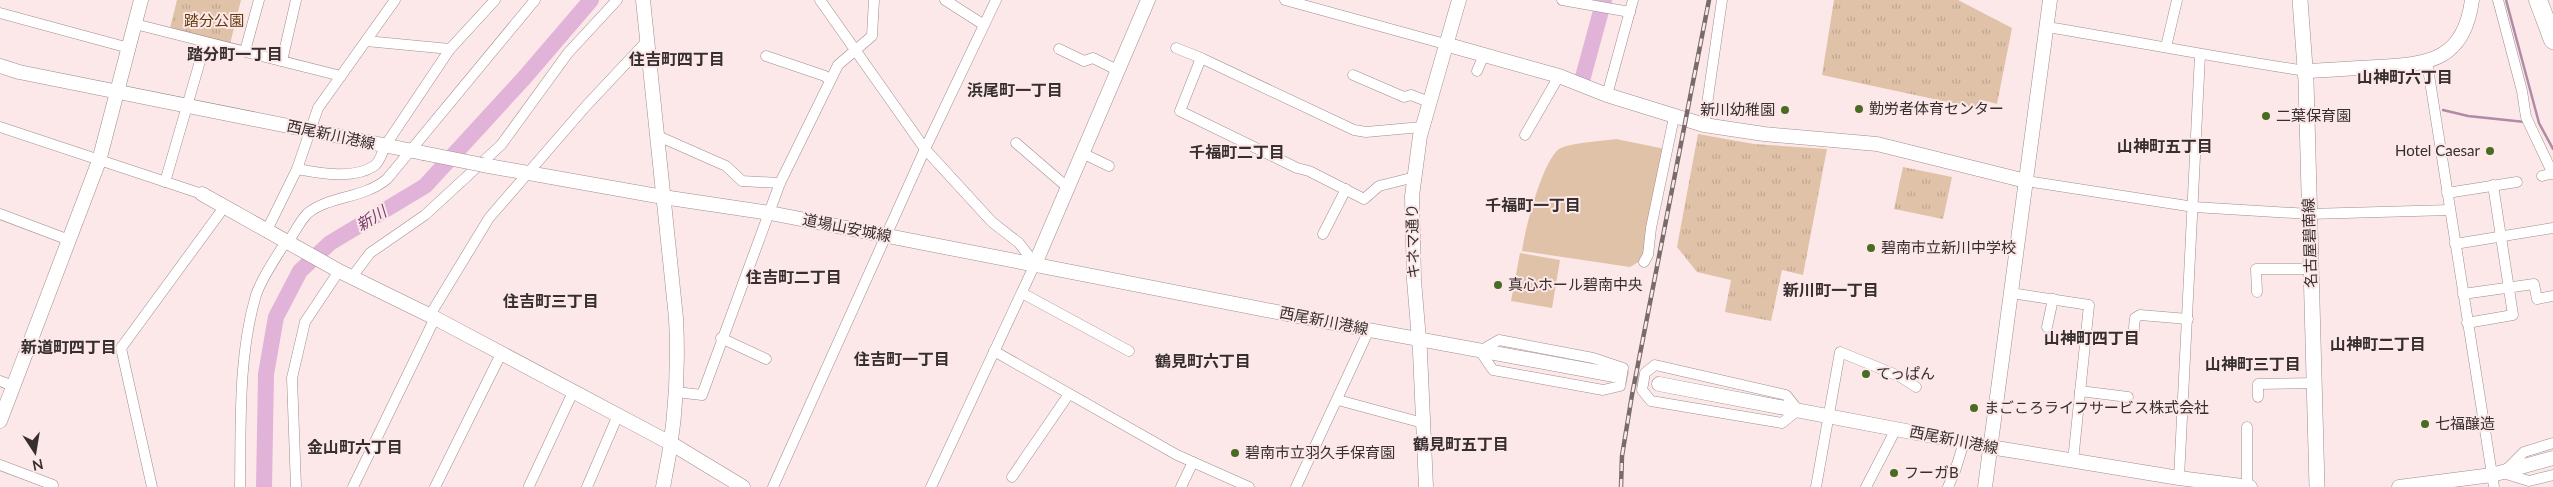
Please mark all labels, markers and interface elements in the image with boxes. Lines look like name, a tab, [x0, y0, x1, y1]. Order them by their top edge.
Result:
park label: 踏分公園	[184, 11, 244, 29]
district label: 踏分町一丁目	[187, 44, 283, 63]
district label: 住吉町四丁目	[628, 49, 725, 68]
district label: 山神町六丁目	[2357, 67, 2453, 86]
district label: 浜尾町一丁目	[967, 80, 1063, 99]
place label: 勤労者体育センター	[1869, 99, 2004, 117]
place label: 新川幼稚園	[1700, 100, 1775, 118]
marker: 勤労者体育センター	[1853, 103, 1865, 115]
marker: 新川幼稚園	[1779, 104, 1791, 116]
place label: 二葉保育園	[2276, 106, 2351, 124]
marker: 二葉保育園	[2260, 110, 2272, 122]
street label: 西尾新川港線	[285, 116, 377, 152]
district label: 山神町五丁目	[2117, 136, 2213, 155]
place label: Hotel Caesar	[2395, 141, 2481, 159]
district label: 千福町二丁目	[1189, 142, 1285, 161]
marker: Hotel Caesar	[2484, 145, 2496, 157]
district label: 千福町一丁目	[1485, 195, 1581, 214]
street label: 名古屋碧南線	[2298, 198, 2320, 288]
water label: 新川	[352, 200, 391, 234]
street label: キネマ通り	[1402, 203, 1422, 279]
street label: 道場山安城線	[801, 210, 893, 244]
place label: 碧南市立新川中学校	[1881, 238, 2016, 256]
marker: 碧南市立新川中学校	[1865, 242, 1877, 254]
district label: 住吉町二丁目	[745, 267, 842, 286]
place label: 真心ホール碧南中央	[1508, 275, 1643, 293]
marker: 真心ホール碧南中央	[1492, 279, 1504, 291]
district label: 新川町一丁目	[1783, 280, 1879, 299]
district label: 住吉町三丁目	[502, 291, 599, 310]
street label: 西尾新川港線	[1278, 303, 1370, 337]
district label: 山神町四丁目	[2044, 328, 2140, 347]
district label: 山神町二丁目	[2330, 334, 2426, 353]
district label: 新道町四丁目	[21, 337, 117, 356]
district label: 住吉町一丁目	[853, 349, 950, 368]
district label: 鶴見町六丁目	[1155, 351, 1251, 370]
district label: 山神町三丁目	[2205, 354, 2301, 373]
place label: てっぱん	[1876, 364, 1935, 382]
marker: てっぱん	[1860, 368, 1872, 380]
place label: まごころライフサービス株式会社	[1984, 398, 2209, 416]
marker: まごころライフサービス株式会社	[1968, 402, 1980, 414]
place label: 七福醸造	[2435, 414, 2495, 432]
marker: 七福醸造	[2419, 418, 2431, 430]
street label: 西尾新川港線	[1908, 422, 2000, 456]
north arrow	[10, 427, 60, 477]
district label: 鶴見町五丁目	[1413, 434, 1509, 453]
district label: 金山町六丁目	[307, 437, 403, 456]
place label: 碧南市立羽久手保育園	[1245, 443, 1395, 461]
marker: 碧南市立羽久手保育園	[1229, 447, 1241, 459]
text: N	[31, 456, 45, 475]
place label: フーガB	[1904, 463, 1959, 481]
marker: フーガB	[1888, 467, 1900, 479]

